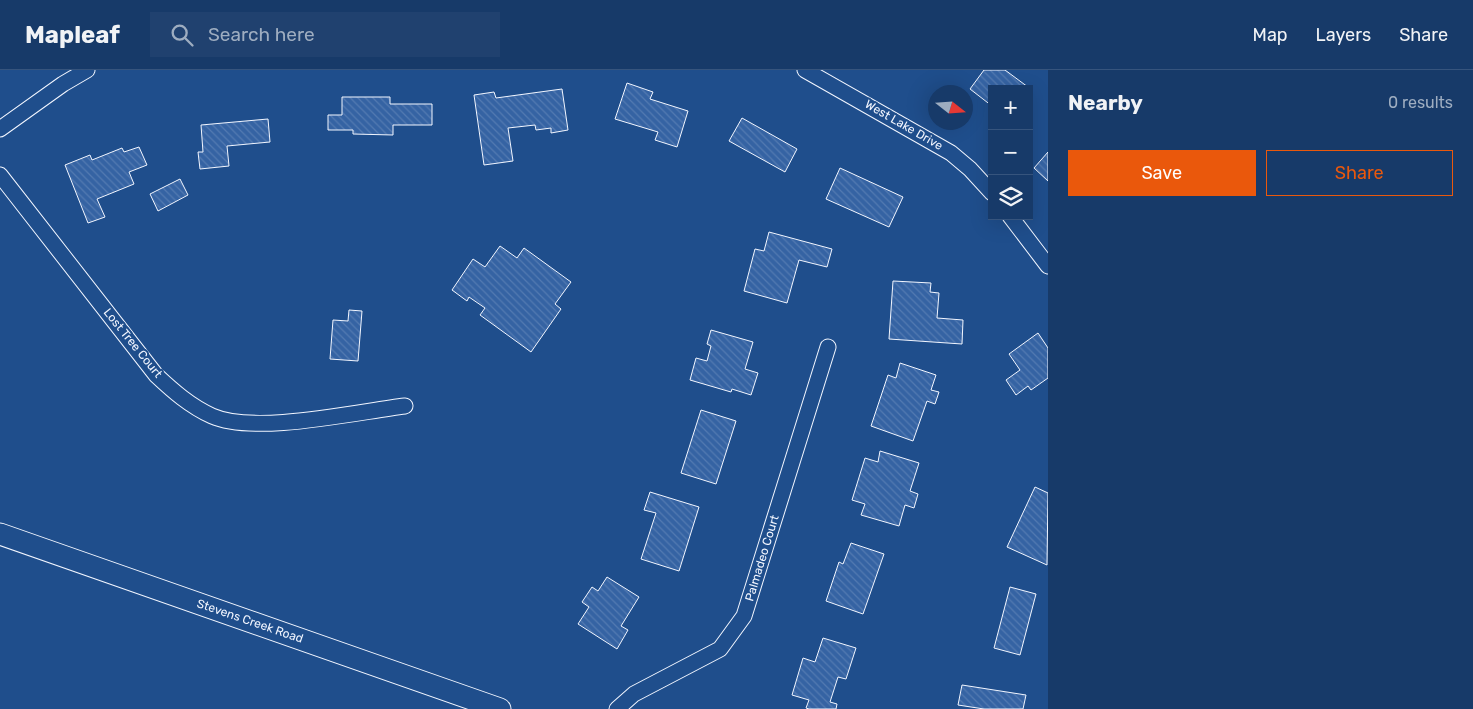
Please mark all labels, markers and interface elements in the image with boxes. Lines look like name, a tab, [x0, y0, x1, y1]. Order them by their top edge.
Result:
search box	[150, 12, 500, 57]
text: Mapleaf	[25, 21, 120, 49]
icon: search	[168, 21, 196, 49]
text: Search here	[208, 23, 315, 46]
text: Map	[1253, 24, 1288, 46]
text: Layers	[1316, 24, 1371, 46]
text: Share	[1399, 24, 1448, 46]
north arrow	[928, 85, 973, 130]
map controls	[988, 85, 1033, 220]
button: +	[988, 85, 1033, 130]
text: Nearby	[1068, 90, 1143, 115]
text: 0 results	[1388, 93, 1453, 112]
street label: West Lake Drive	[863, 97, 946, 153]
button: −	[988, 130, 1033, 175]
button: Save	[1068, 150, 1256, 196]
button: Share	[1266, 150, 1453, 196]
button: layers	[988, 175, 1033, 220]
street label: Lost Tree Court	[101, 306, 165, 381]
street label: Palmadeo Court	[742, 513, 782, 603]
street label: Stevens Creek Road	[195, 596, 305, 646]

